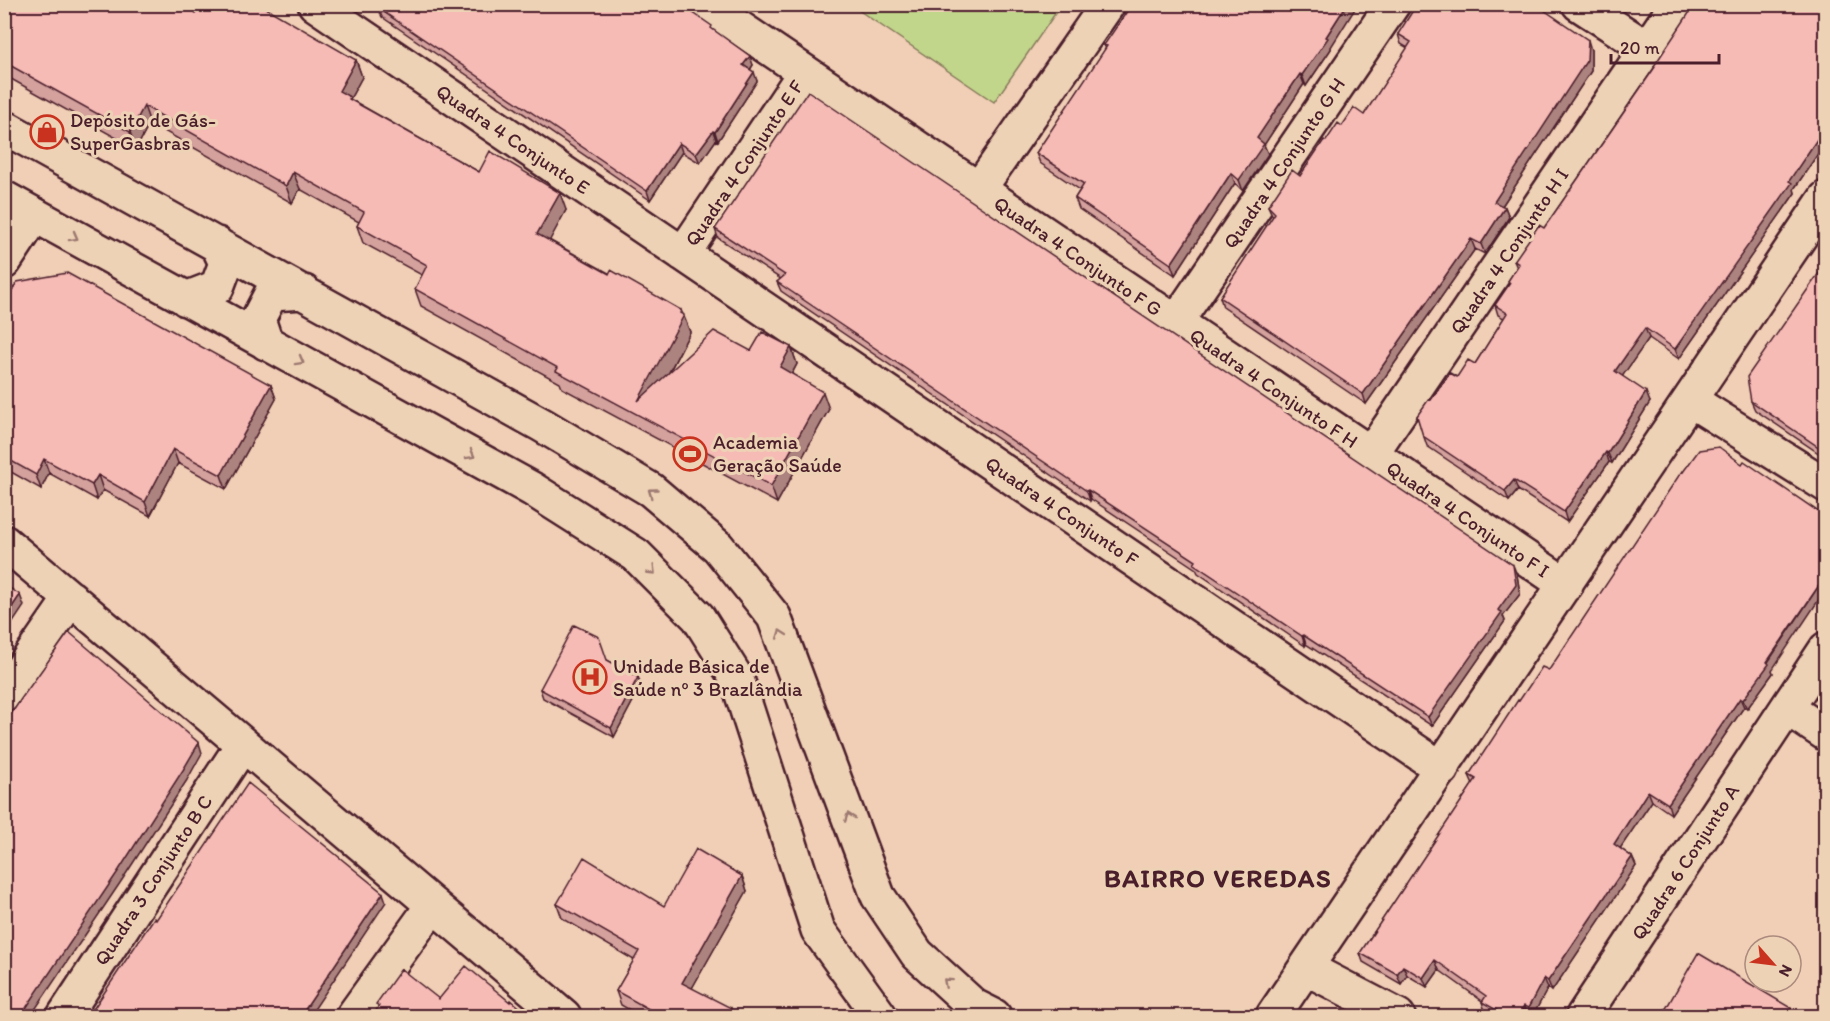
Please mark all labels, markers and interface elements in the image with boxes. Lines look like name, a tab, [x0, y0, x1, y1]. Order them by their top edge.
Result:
scale bar	[1611, 27, 1719, 65]
text: 20 m	[1620, 37, 1660, 59]
street label: Quadra 4 Conjunto G H	[1218, 73, 1350, 253]
street label: Quadra 4 Conjunto E F	[680, 75, 809, 251]
street label: Quadra 4 Conjunto E	[432, 79, 594, 199]
place label: Depósito de Gás- SuperGasbras	[70, 108, 216, 155]
shop icon: Depósito de Gás- SuperGasbras	[29, 114, 65, 150]
street label: Quadra 4 Conjunto H I	[1445, 163, 1573, 339]
street label: Quadra 4 Conjunto F G	[989, 191, 1167, 321]
one-way arrow	[68, 230, 78, 241]
street label: Quadra 4 Conjunto F H	[1185, 323, 1363, 453]
one-way arrow	[294, 354, 304, 365]
place label: Academia Geração Saúde	[713, 430, 842, 477]
sports icon: Academia Geração Saúde	[672, 436, 708, 472]
one-way arrow	[465, 448, 475, 459]
street label: Quadra 4 Conjunto F	[981, 451, 1144, 572]
street label: Quadra 4 Conjunto F I	[1382, 456, 1554, 582]
one-way arrow	[647, 488, 658, 499]
one-way arrow	[645, 564, 656, 575]
one-way arrow	[776, 630, 788, 641]
place label: Unidade Básica de Saúde nº 3 Brazlândia	[613, 654, 803, 701]
hospital icon: Unidade Básica de Saúde nº 3 Brazlândia	[572, 659, 608, 695]
street label: Quadra 6 Conjunto A	[1626, 780, 1744, 944]
street label: Quadra 3 Conjunto B C	[89, 790, 217, 970]
one-way arrow	[843, 812, 856, 823]
district label: BAIRRO VEREDAS	[1104, 862, 1332, 894]
north arrow	[1743, 934, 1803, 994]
text: N	[1775, 962, 1797, 980]
one-way arrow	[943, 978, 954, 989]

